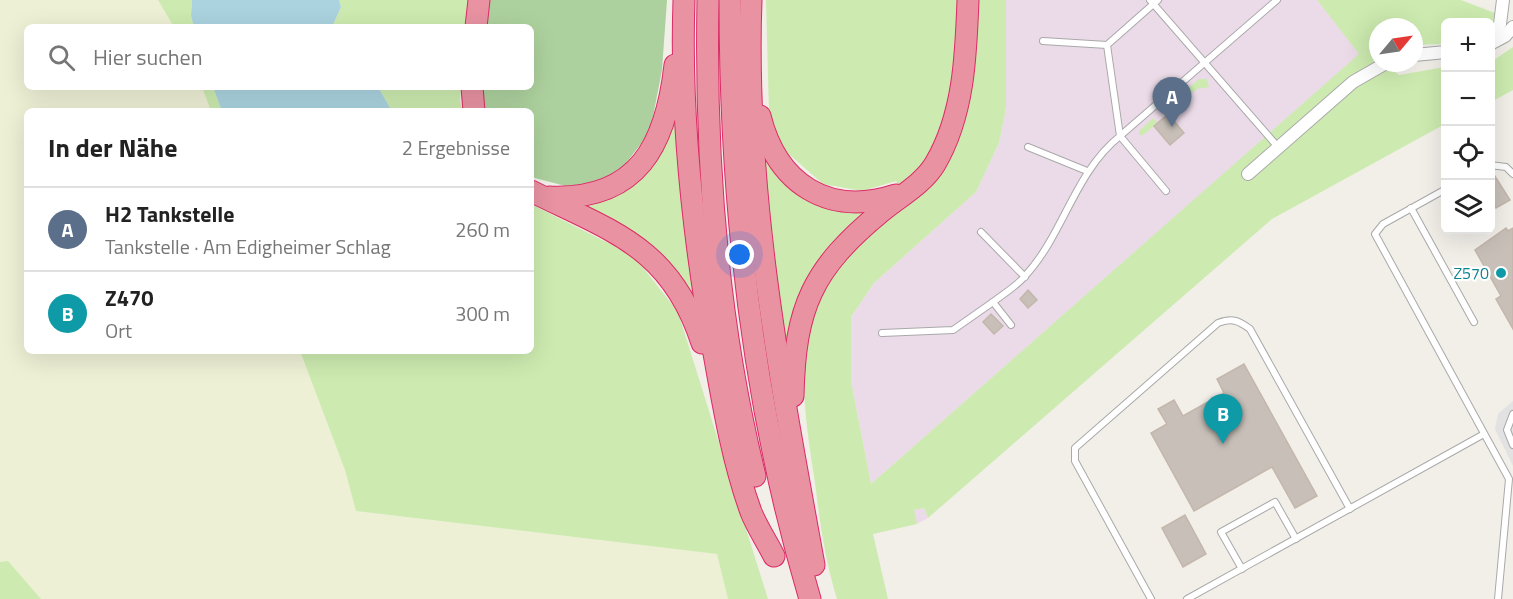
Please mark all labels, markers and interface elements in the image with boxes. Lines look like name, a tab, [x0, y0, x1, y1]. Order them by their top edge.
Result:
north arrow	[1369, 18, 1423, 72]
map controls	[1441, 18, 1495, 234]
button: +	[1441, 18, 1495, 72]
search box	[24, 24, 534, 90]
text: Hier suchen	[93, 40, 202, 74]
icon: search	[45, 41, 78, 74]
button: −	[1441, 72, 1495, 126]
pin: A	[1152, 78, 1192, 127]
button: locate	[1441, 126, 1495, 180]
text: In der Nähe	[48, 128, 177, 167]
text: 2 Ergebnisse	[402, 132, 510, 163]
button: layers	[1441, 180, 1495, 234]
text: H2 Tankstelle	[105, 197, 235, 231]
text: A	[61, 214, 74, 245]
text: 260 m	[455, 214, 510, 245]
text: Tankstelle · Am Edigheimer Schlag	[105, 231, 391, 262]
your location	[725, 240, 754, 269]
place label: Z570	[1454, 261, 1489, 285]
marker: Z570	[1494, 266, 1508, 280]
text: Z470	[105, 281, 154, 315]
text: B	[61, 298, 74, 329]
text: 300 m	[455, 298, 510, 329]
text: Ort	[105, 315, 132, 346]
pin: B	[1204, 394, 1242, 444]

